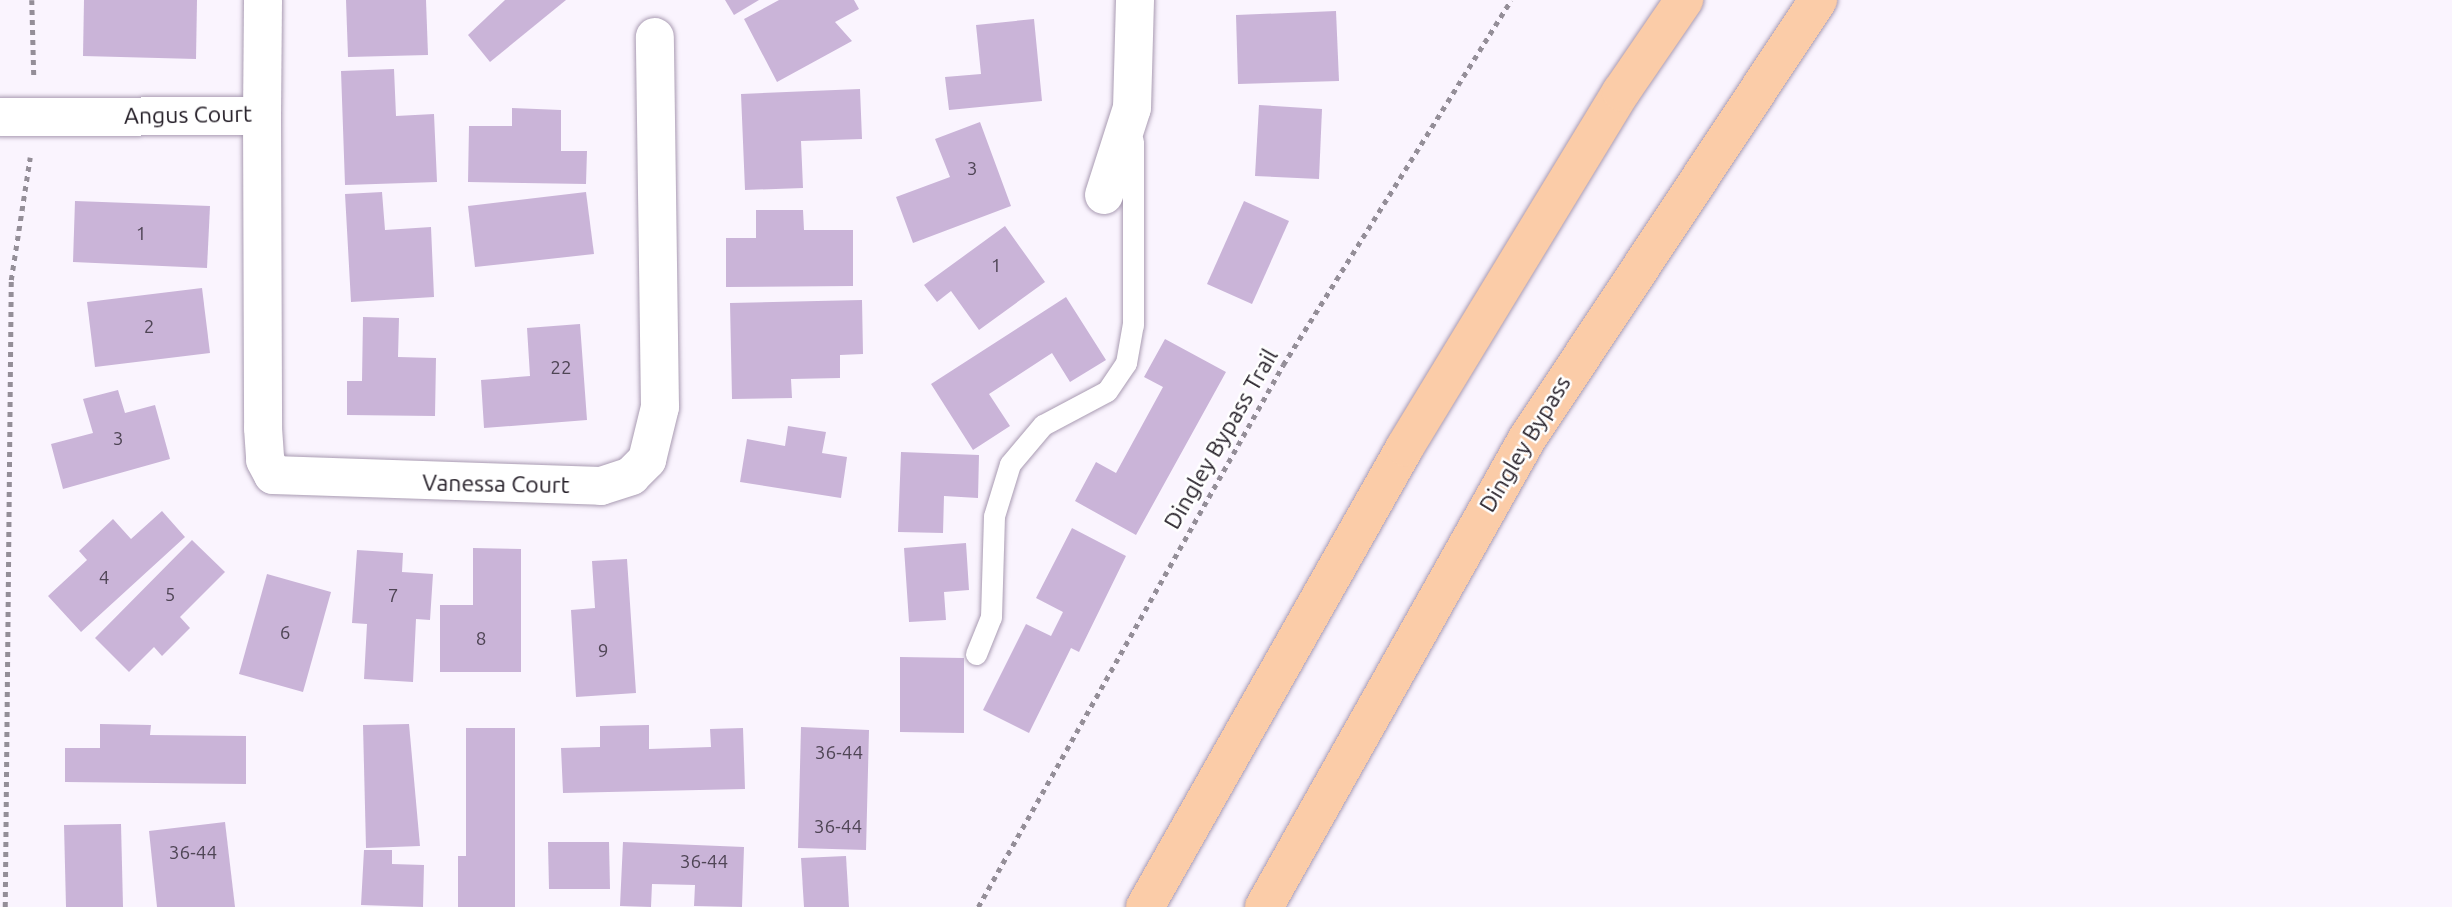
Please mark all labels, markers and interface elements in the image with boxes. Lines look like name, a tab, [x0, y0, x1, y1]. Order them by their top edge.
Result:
street label: Angus Court	[124, 100, 252, 130]
house number: 3	[967, 158, 977, 180]
house number: 1	[136, 223, 146, 245]
house number: 1	[991, 255, 1001, 277]
house number: 2	[144, 316, 154, 338]
street label: Dingley Bypass Trail	[1158, 344, 1284, 534]
house number: 22	[550, 357, 572, 379]
street label: Dingley Bypass	[1473, 371, 1577, 517]
house number: 3	[113, 428, 123, 450]
street label: Vanessa Court	[422, 469, 570, 499]
house number: 4	[99, 567, 109, 589]
house number: 5	[165, 584, 175, 606]
house number: 7	[388, 585, 398, 607]
house number: 6	[280, 622, 290, 644]
house number: 8	[476, 628, 486, 650]
house number: 9	[598, 640, 608, 662]
house number: 36-44	[815, 742, 863, 764]
house number: 36-44	[814, 816, 862, 838]
house number: 36-44	[169, 842, 217, 864]
house number: 36-44	[680, 851, 728, 873]

